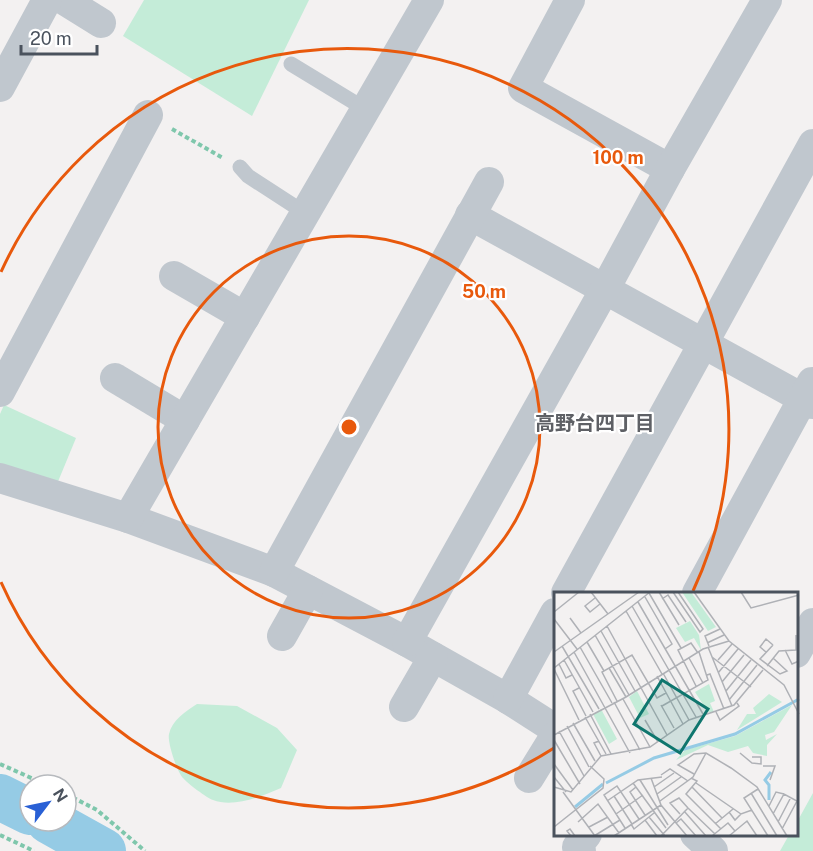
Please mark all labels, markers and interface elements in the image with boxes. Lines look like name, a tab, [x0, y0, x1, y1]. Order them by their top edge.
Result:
scale bar	[21, 18, 98, 56]
text: 20 m	[30, 28, 72, 49]
text: 100 m	[592, 147, 644, 168]
text: 50 m	[462, 281, 506, 302]
district label: 高野台四丁目	[535, 411, 655, 435]
centre of rings	[339, 417, 359, 437]
inset map	[554, 592, 798, 836]
north arrow	[18, 773, 78, 833]
text: N	[49, 785, 72, 806]

